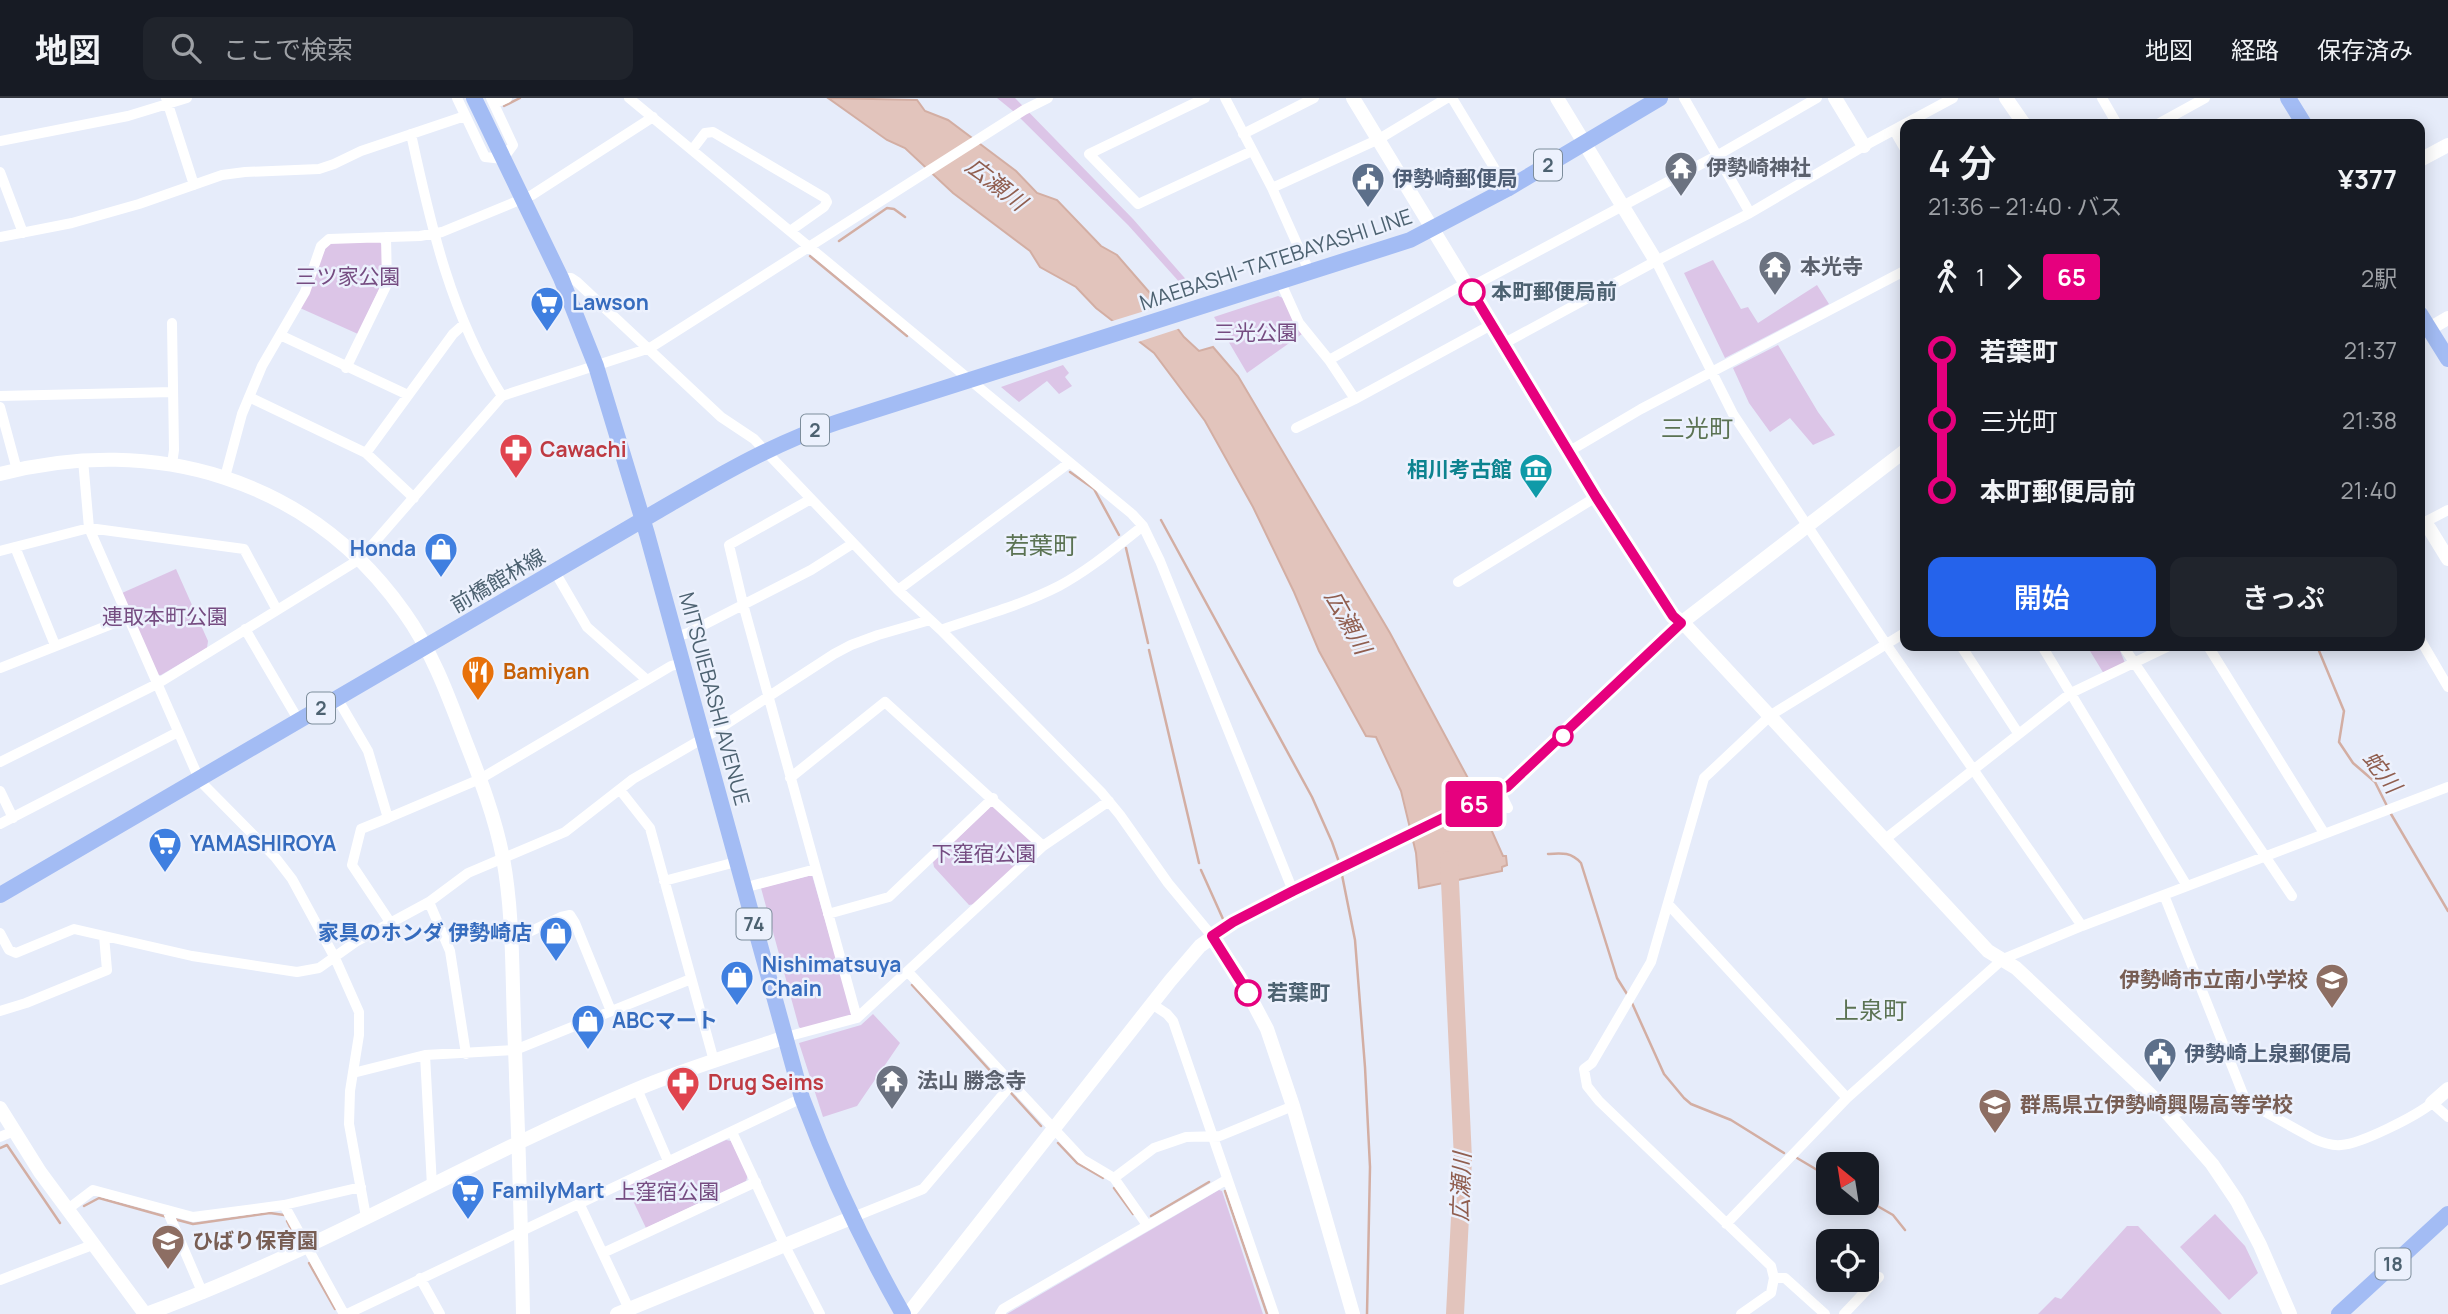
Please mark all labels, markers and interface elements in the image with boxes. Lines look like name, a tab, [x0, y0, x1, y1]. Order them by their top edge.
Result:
search box	[143, 17, 633, 80]
text: 地図	[35, 27, 101, 72]
icon: search	[167, 29, 205, 67]
text: ここで検索	[223, 31, 353, 67]
text: 地図	[2145, 33, 2193, 66]
text: 経路	[2231, 33, 2279, 66]
text: 保存済み	[2317, 33, 2413, 66]
text: 4 分	[1928, 136, 1997, 188]
water label: 広瀬川	[960, 149, 1036, 219]
temple icon: 伊勢崎神社	[1662, 149, 1700, 198]
road number: 2	[1534, 150, 1562, 180]
place label: 伊勢崎神社	[1706, 153, 1811, 181]
public building icon: 伊勢崎郵便局	[1349, 160, 1387, 209]
text: ¥377	[2338, 161, 2397, 197]
place label: 伊勢崎郵便局	[1392, 164, 1518, 192]
text: 21:36 – 21:40 · バス	[1928, 190, 2123, 222]
street label: MAEBASHI-TATEBAYASHI LINE	[1136, 202, 1415, 316]
temple icon: 本光寺	[1756, 248, 1794, 297]
place label: 本光寺	[1800, 252, 1863, 280]
icon: walk	[1928, 258, 1966, 296]
icon: forward	[1995, 258, 2033, 296]
text: 65	[2057, 260, 2086, 293]
text: 1	[1976, 261, 1985, 293]
park label: 三ツ家公園	[296, 262, 401, 290]
text: 2駅	[2361, 262, 2397, 294]
place label: 本町郵便局前	[1491, 277, 1617, 305]
marker: 本町郵便局前	[1459, 279, 1485, 305]
supermarket icon: Lawson	[528, 284, 566, 333]
place label: Lawson	[572, 288, 649, 316]
park label: 三光公園	[1214, 318, 1298, 346]
text: 若葉町	[1980, 333, 2058, 369]
text: 21:37	[2344, 334, 2397, 366]
text: 三光町	[1980, 403, 2058, 439]
text: 21:38	[2342, 404, 2397, 436]
district label: 三光町	[1661, 411, 1733, 444]
road number: 2	[801, 414, 829, 446]
pharmacy icon: Cawachi	[497, 431, 535, 480]
place label: Cawachi	[540, 435, 627, 463]
museum icon: 相川考古館	[1517, 451, 1555, 500]
place label: 相川考古館	[1407, 455, 1512, 483]
text: 本町郵便局前	[1980, 473, 2136, 509]
text: 21:40	[2340, 474, 2397, 506]
district label: 若葉町	[1005, 528, 1077, 561]
shop icon: Honda	[422, 530, 460, 579]
place label: Honda	[350, 534, 416, 562]
street label: 前橋館林線	[445, 542, 550, 619]
button: 開始	[1928, 557, 2156, 637]
button: きっぷ	[2170, 557, 2397, 637]
water label: 広瀬川	[1318, 584, 1381, 662]
street label: MITSUIEBASHI AVENUE	[673, 589, 757, 808]
park label: 連取本町公園	[102, 602, 228, 630]
restaurant icon: Bamiyan	[459, 653, 497, 702]
place label: Bamiyan	[503, 657, 590, 685]
road number: 2	[307, 692, 335, 723]
unlabelled marker	[1553, 726, 1573, 746]
water label: 蛇川	[2356, 743, 2411, 802]
line badge: 65	[1442, 781, 1506, 827]
text: 65	[1460, 787, 1488, 820]
supermarket icon: YAMASHIROYA	[146, 825, 184, 874]
place label: YAMASHIROYA	[190, 829, 336, 857]
park label: 下窪宿公園	[932, 839, 1037, 867]
road number: 74	[736, 908, 772, 940]
shop icon: 家具のホンダ 伊勢崎店	[537, 914, 575, 963]
place label: 家具のホンダ 伊勢崎店	[318, 918, 532, 946]
place label: Nishimatsuya Chain	[762, 950, 901, 1002]
shop icon: Nishimatsuya Chain	[718, 958, 756, 1007]
school or university icon: 伊勢崎市立南小学校	[2313, 961, 2351, 1010]
place label: 伊勢崎市立南小学校	[2119, 965, 2308, 993]
place label: 若葉町	[1267, 978, 1330, 1006]
marker: 若葉町	[1235, 980, 1261, 1006]
district label: 上泉町	[1835, 993, 1907, 1026]
shop icon: ABCマート	[569, 1002, 607, 1051]
place label: ABCマート	[612, 1006, 718, 1034]
public building icon: 伊勢崎上泉郵便局	[2141, 1035, 2179, 1084]
place label: 伊勢崎上泉郵便局	[2184, 1039, 2352, 1067]
temple icon: 法山 勝念寺	[873, 1062, 911, 1111]
pharmacy icon: Drug Seims	[664, 1064, 702, 1113]
place label: 法山 勝念寺	[917, 1066, 1026, 1094]
place label: Drug Seims	[708, 1068, 824, 1096]
school or university icon: 群馬県立伊勢崎興陽高等学校	[1976, 1086, 2014, 1135]
place label: 群馬県立伊勢崎興陽高等学校	[2020, 1090, 2293, 1118]
water label: 広瀬川	[1443, 1149, 1477, 1222]
north arrow	[1816, 1152, 1880, 1214]
map controls	[1816, 1152, 1879, 1292]
supermarket icon: FamilyMart	[449, 1172, 487, 1221]
place label: FamilyMart	[492, 1176, 605, 1204]
park label: 上窪宿公園	[615, 1177, 720, 1205]
school or university icon: ひばり保育園	[149, 1222, 187, 1271]
place label: ひばり保育園	[192, 1226, 318, 1254]
button: locate	[1816, 1229, 1879, 1292]
road number: 18	[2376, 1248, 2410, 1280]

